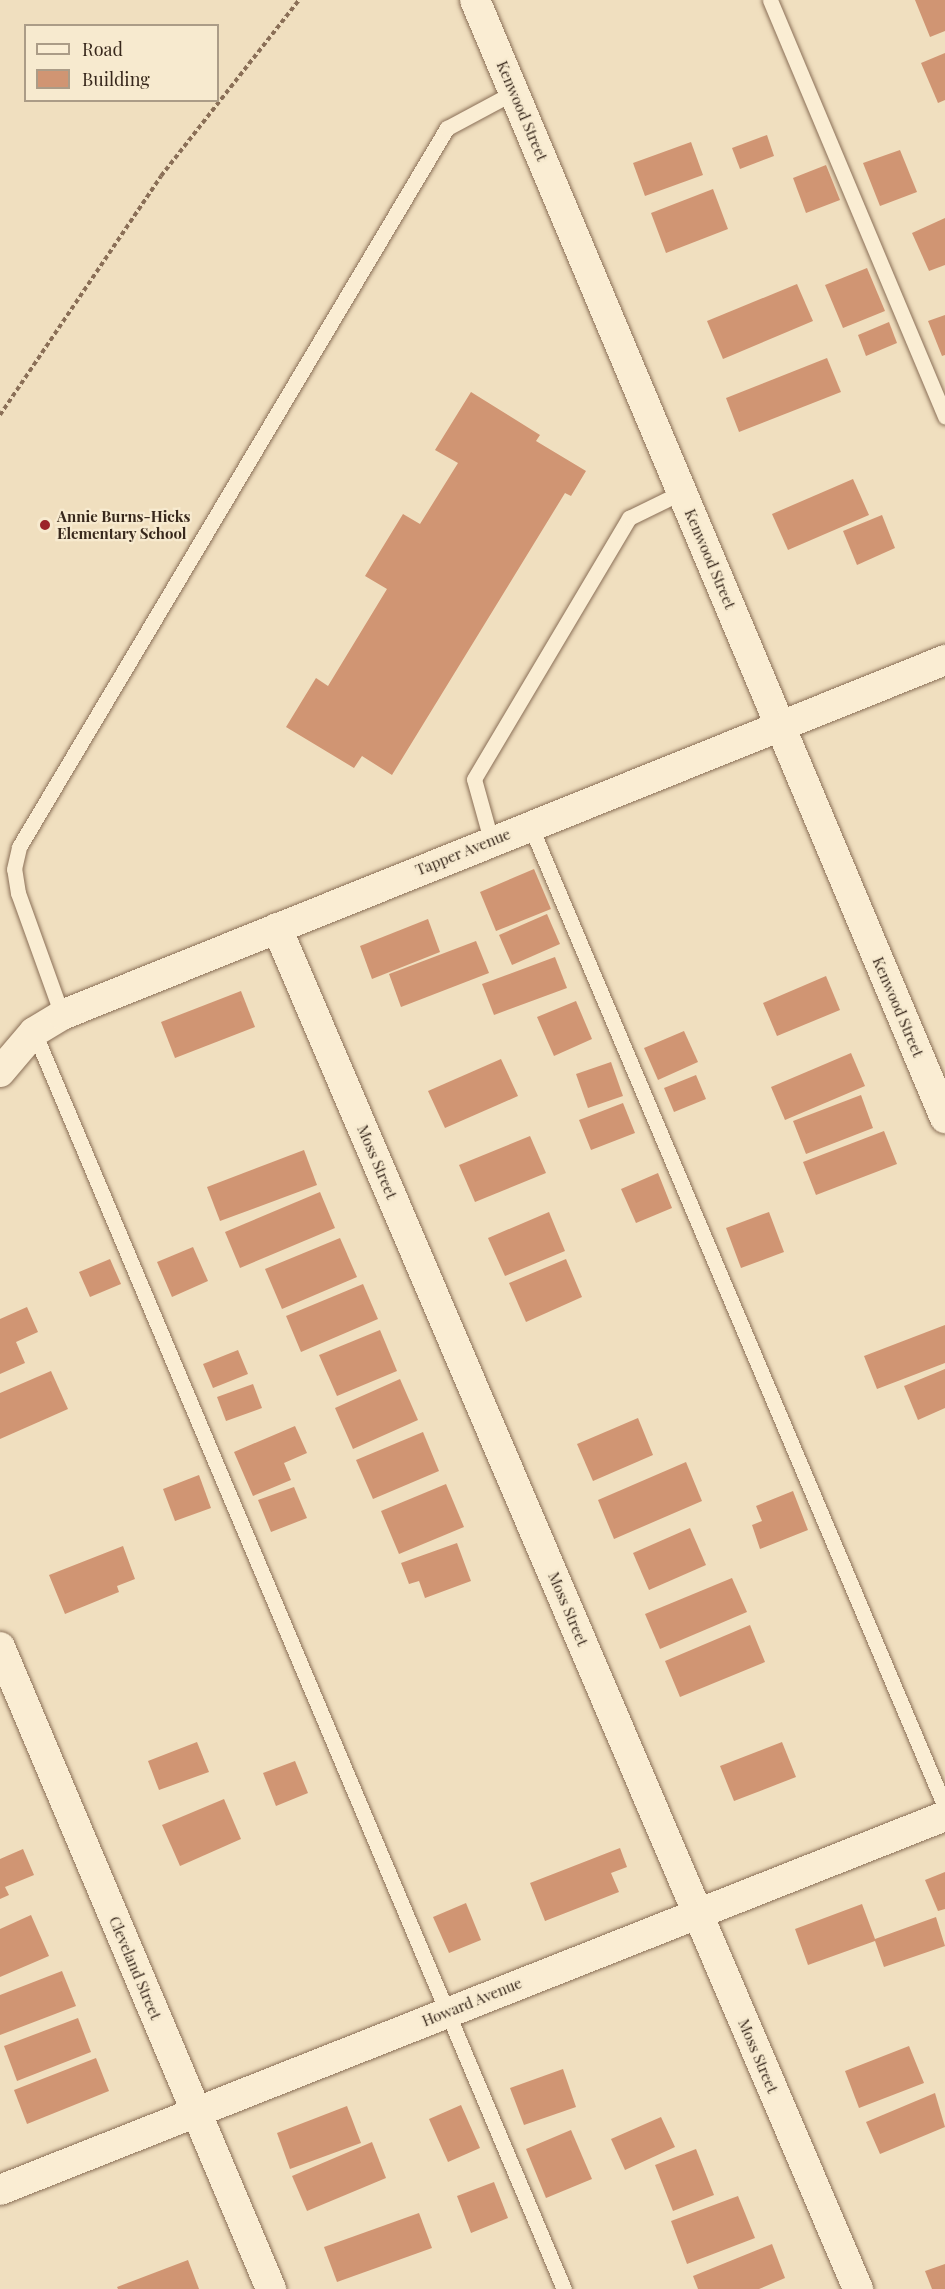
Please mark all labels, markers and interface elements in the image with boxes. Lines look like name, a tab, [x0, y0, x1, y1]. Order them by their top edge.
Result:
legend	[24, 24, 219, 102]
text: Road	[82, 37, 123, 61]
street label: Kenwood Street	[493, 58, 551, 164]
text: Building	[82, 67, 150, 91]
street label: Kenwood Street	[681, 506, 739, 612]
place label: Annie Burns-Hicks Elementary School	[57, 507, 190, 542]
marker: Annie Burns-Hicks Elementary School	[38, 518, 52, 532]
street label: Tapper Avenue	[413, 825, 513, 879]
street label: Kenwood Street	[869, 954, 927, 1060]
street label: Moss Street	[353, 1122, 401, 1202]
street label: Moss Street	[544, 1569, 592, 1649]
street label: Cleveland Street	[105, 1914, 165, 2022]
street label: Howard Avenue	[419, 1974, 525, 2030]
street label: Moss Street	[734, 2016, 782, 2096]

